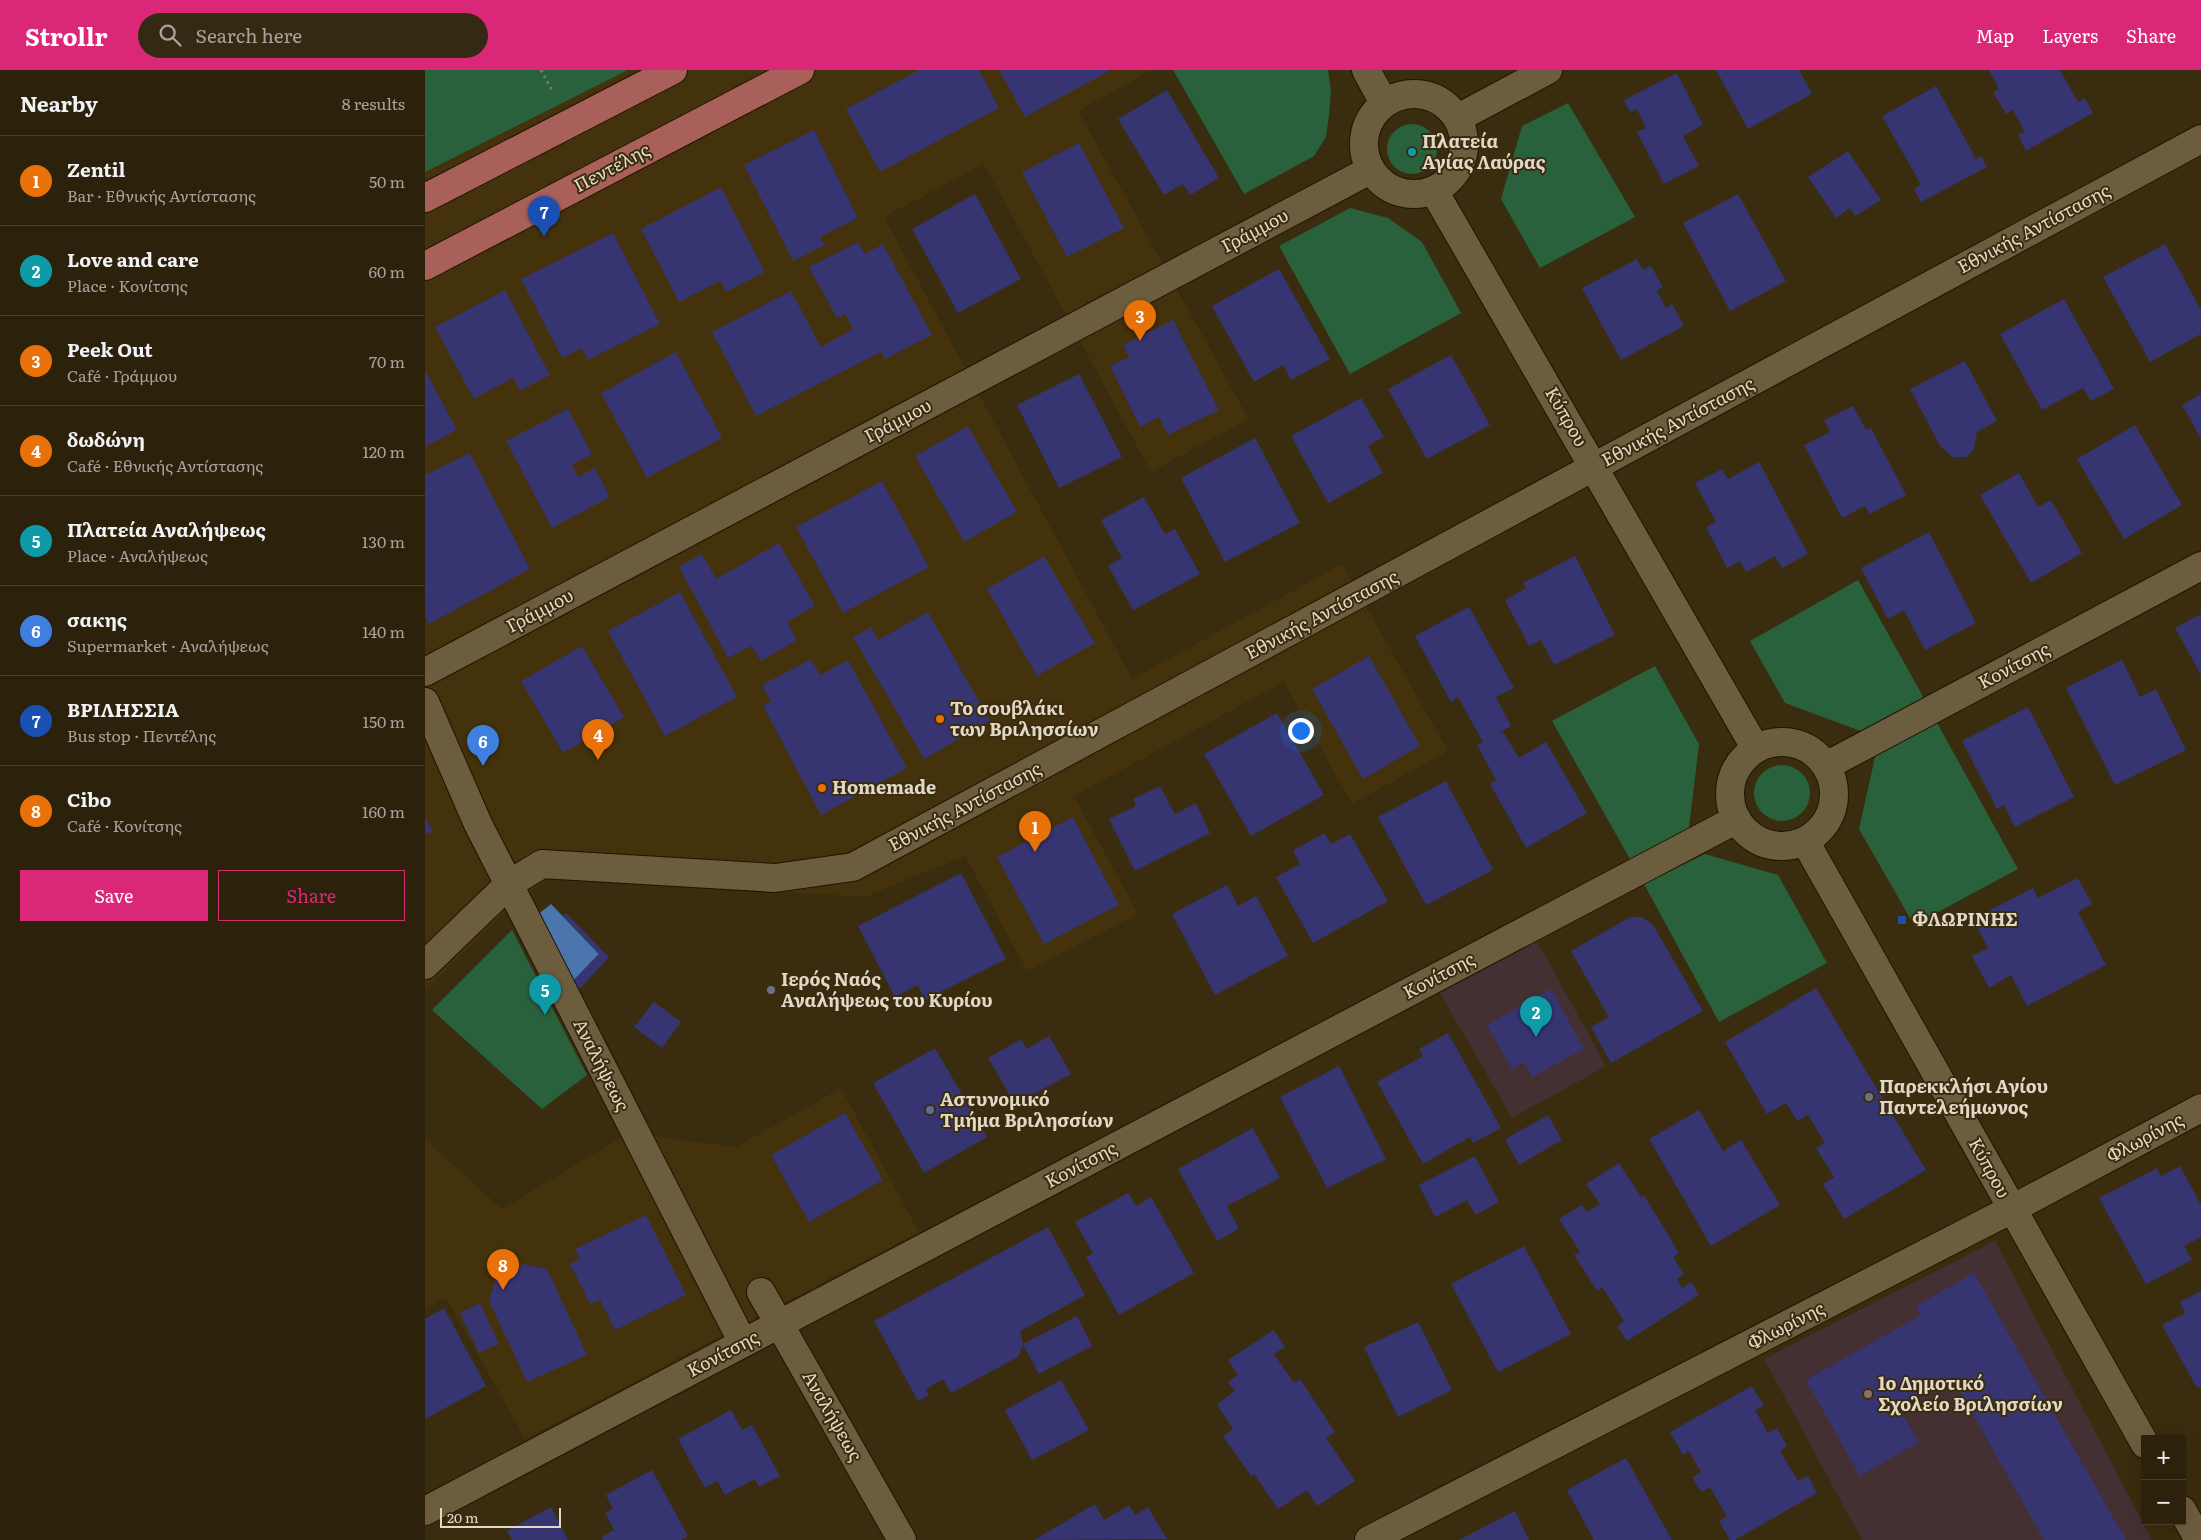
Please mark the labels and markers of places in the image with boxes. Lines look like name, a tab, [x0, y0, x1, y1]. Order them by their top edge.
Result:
place label: Πλατεία Αγίας Λαύρας	[1422, 127, 1546, 175]
marker: Πλατεία Αγίας Λαύρας	[1406, 146, 1418, 158]
pin: 7	[528, 196, 560, 237]
pin: 3	[1124, 300, 1156, 341]
place label: Το σουβλάκι των Βριλησσίων	[950, 694, 1099, 742]
marker: Το σουβλάκι των Βριλησσίων	[934, 713, 946, 725]
pin: 4	[582, 719, 614, 760]
pin: 6	[467, 725, 499, 766]
place label: Homemade	[832, 773, 936, 800]
marker: Homemade	[816, 782, 828, 794]
pin: 1	[1019, 811, 1051, 852]
place label: ΦΛΩΡΙΝΗΣ	[1912, 905, 2018, 932]
marker: ΦΛΩΡΙΝΗΣ	[1896, 914, 1908, 926]
place label: Ιερός Ναός Αναλήψεως του Κυρίου	[781, 965, 993, 1013]
pin: 5	[529, 974, 561, 1015]
marker: Ιερός Ναός Αναλήψεως του Κυρίου	[765, 984, 777, 996]
pin: 2	[1520, 996, 1552, 1037]
place label: Παρεκκλήσι Αγίου Παντελεήμωνος	[1879, 1072, 2048, 1120]
place label: Αστυνομικό Τμήμα Βριλησσίων	[940, 1085, 1114, 1133]
marker: Παρεκκλήσι Αγίου Παντελεήμωνος	[1863, 1091, 1875, 1103]
marker: Αστυνομικό Τμήμα Βριλησσίων	[924, 1104, 936, 1116]
pin: 8	[487, 1249, 519, 1290]
place label: 1ο Δημοτικό Σχολείο Βριλησσίων	[1878, 1369, 2063, 1417]
marker: 1ο Δημοτικό Σχολείο Βριλησσίων	[1862, 1388, 1874, 1400]

